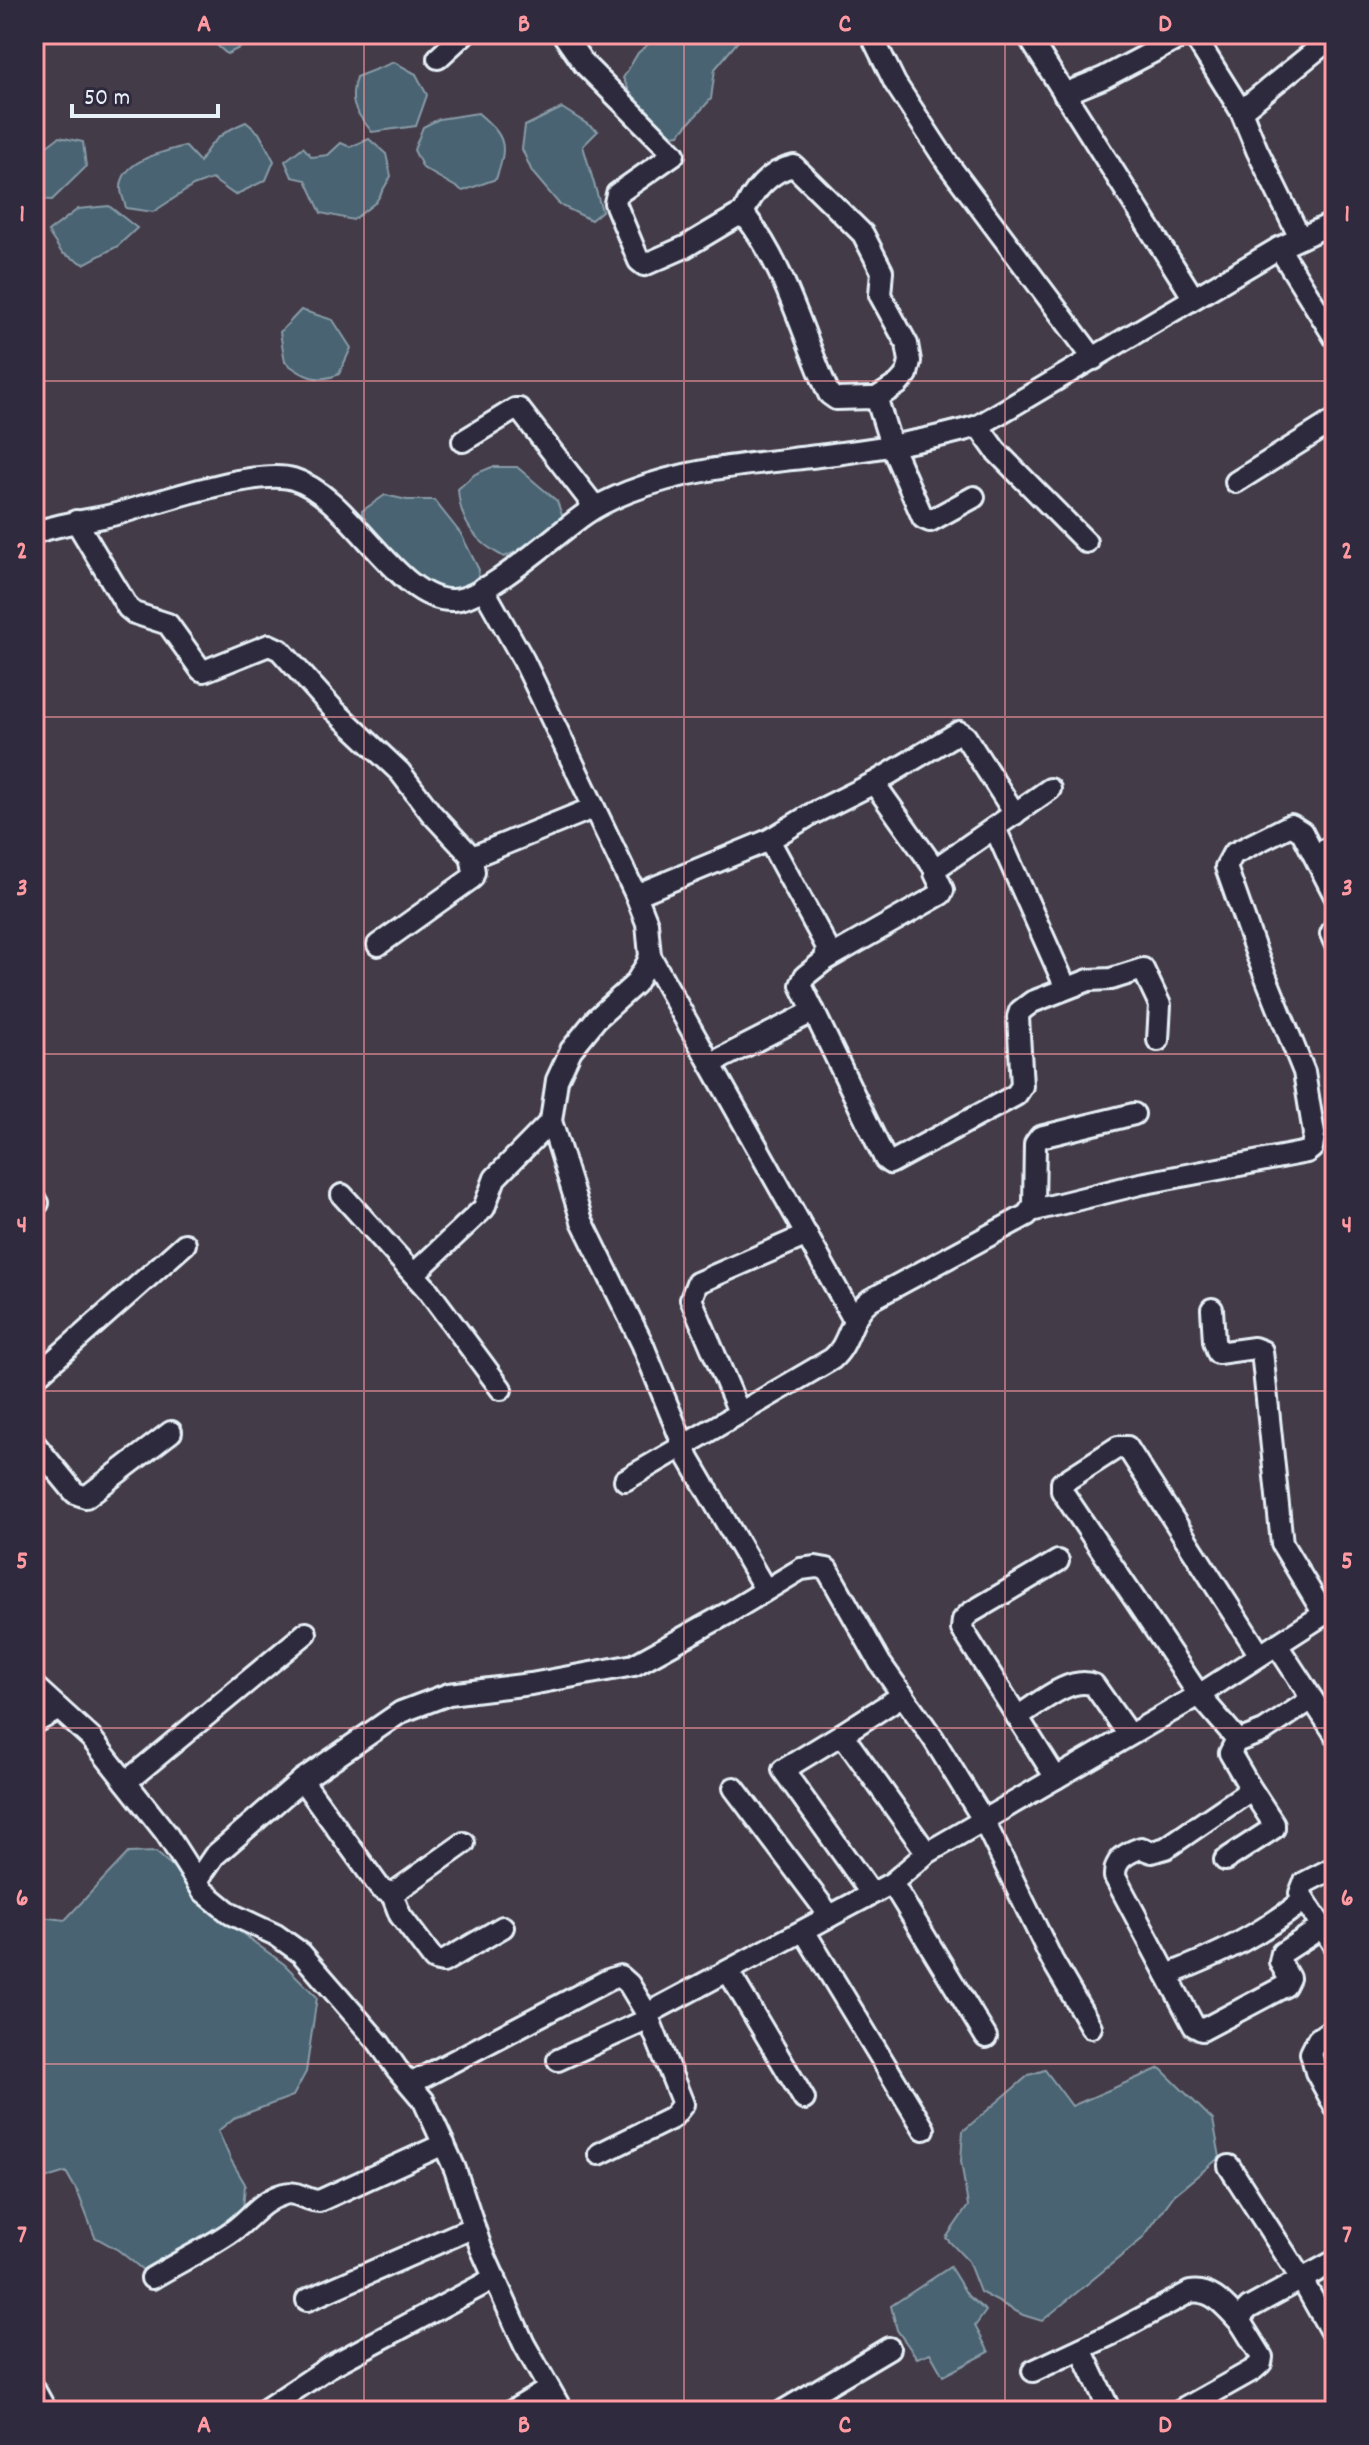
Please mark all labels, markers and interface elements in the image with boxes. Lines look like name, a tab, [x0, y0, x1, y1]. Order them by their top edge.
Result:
text: A	[197, 7, 211, 44]
text: B	[518, 7, 530, 44]
text: C	[839, 7, 852, 44]
text: D	[1158, 7, 1172, 44]
scale bar	[72, 68, 218, 118]
text: 50 m	[84, 82, 130, 116]
text: 1	[19, 197, 25, 234]
text: 1	[1344, 197, 1350, 234]
text: 2	[16, 534, 28, 571]
text: 2	[1341, 534, 1353, 571]
text: 3	[16, 871, 28, 908]
text: 3	[1341, 871, 1353, 908]
text: 4	[17, 1208, 27, 1245]
text: 4	[1342, 1208, 1352, 1245]
text: 5	[16, 1544, 28, 1581]
text: 5	[1341, 1544, 1353, 1581]
text: 6	[16, 1881, 28, 1918]
text: 6	[1341, 1881, 1353, 1918]
text: 7	[17, 2218, 27, 2255]
text: 7	[1342, 2218, 1352, 2255]
text: A	[197, 2408, 211, 2445]
text: B	[518, 2408, 530, 2445]
text: C	[839, 2408, 852, 2445]
text: D	[1158, 2408, 1172, 2445]

